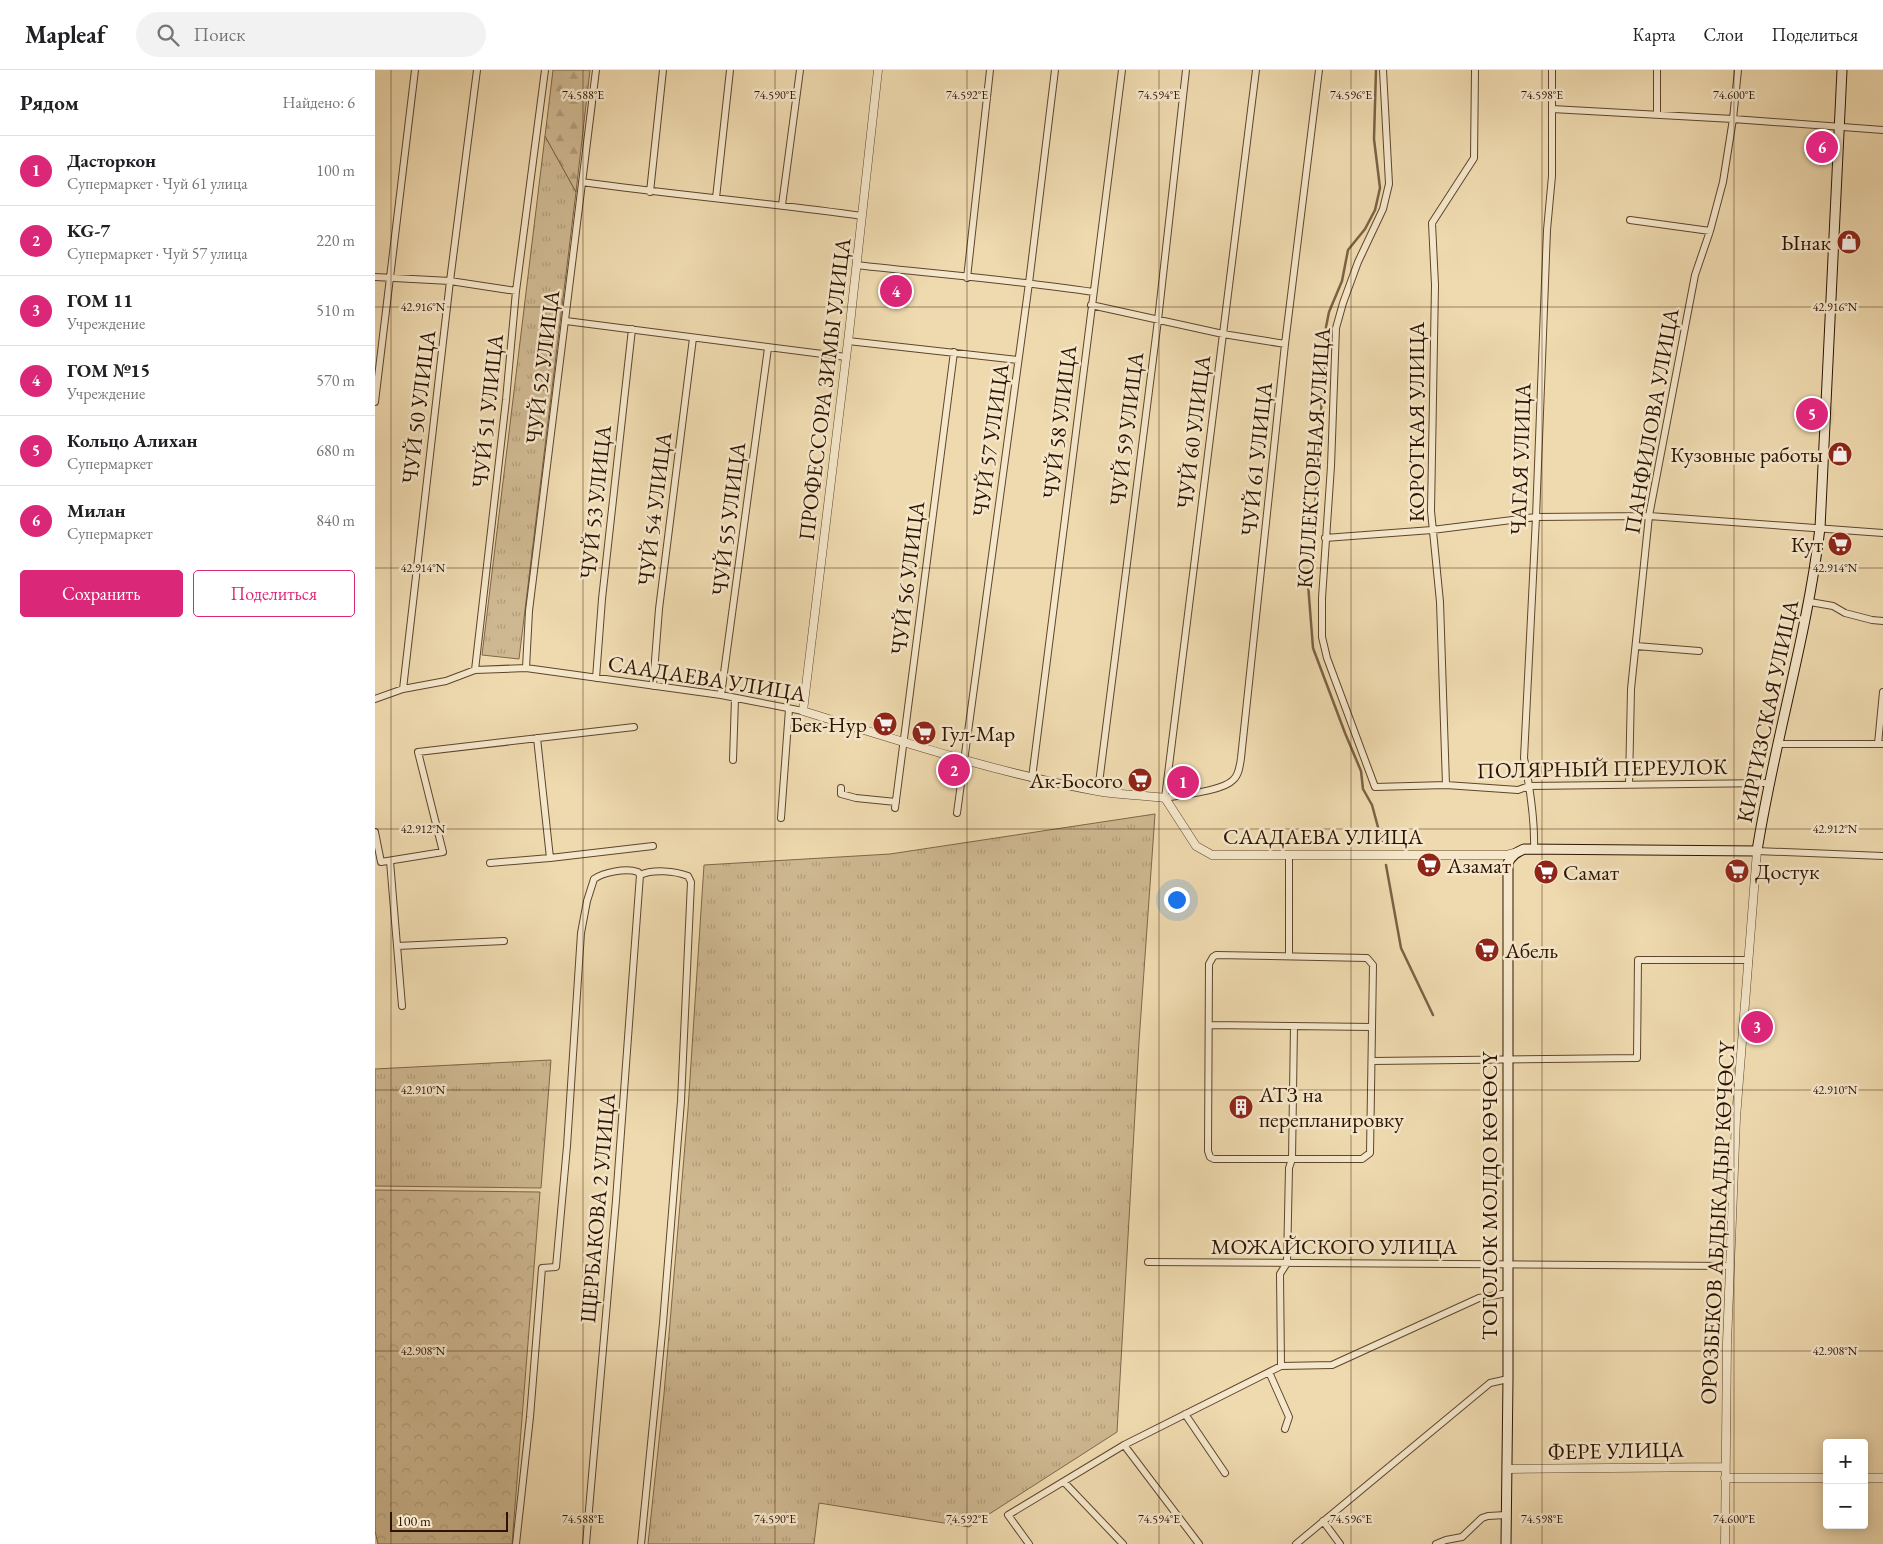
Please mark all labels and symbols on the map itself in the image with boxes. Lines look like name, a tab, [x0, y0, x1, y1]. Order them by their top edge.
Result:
text: 74.588°E	[562, 87, 604, 103]
text: 74.590°E	[754, 87, 796, 103]
text: 74.592°E	[946, 87, 988, 103]
text: 74.594°E	[1138, 87, 1180, 103]
text: 74.596°E	[1330, 87, 1372, 103]
text: 74.598°E	[1521, 87, 1563, 103]
text: 74.600°E	[1713, 87, 1755, 103]
pin: 6	[1806, 128, 1838, 166]
place label: Ынак	[1781, 228, 1831, 257]
shop icon: Ынак	[1836, 229, 1862, 255]
street label: ПРОФЕССОРА ЗИМЫ УЛИЦА	[792, 235, 858, 542]
pin: 4	[880, 272, 912, 310]
street label: ЧУЙ 52 УЛИЦА	[519, 288, 566, 446]
text: 42.916°N	[401, 299, 446, 315]
text: 42.916°N	[1813, 299, 1858, 315]
street label: ПАНФИЛОВА УЛИЦА	[1617, 305, 1686, 536]
street label: КОРОТКАЯ УЛИЦА	[1402, 321, 1431, 522]
street label: КОЛЛЕКТОРНАЯ УЛИЦА	[1290, 326, 1337, 590]
street label: ЧУЙ 50 УЛИЦА	[395, 328, 442, 486]
street label: ЧУЙ 51 УЛИЦА	[465, 332, 510, 489]
street label: ЧУЙ 58 УЛИЦА	[1036, 343, 1083, 501]
street label: ЧУЙ 59 УЛИЦА	[1103, 350, 1150, 508]
street label: ЧУЙ 60 УЛИЦА	[1170, 353, 1217, 511]
street label: ЧУЙ 57 УЛИЦА	[965, 361, 1016, 519]
street label: ЧУЙ 61 УЛИЦА	[1234, 380, 1279, 537]
street label: ЧАГАЯ УЛИЦА	[1503, 382, 1538, 536]
pin: 5	[1796, 395, 1828, 433]
street label: ЧУЙ 53 УЛИЦА	[573, 423, 618, 580]
street label: ЧУЙ 54 УЛИЦА	[631, 430, 678, 588]
street label: ЧУЙ 55 УЛИЦА	[705, 440, 752, 598]
place label: Кузовные работы	[1670, 440, 1823, 469]
shop icon: Кузовные работы	[1827, 441, 1853, 467]
street label: ЧУЙ 56 УЛИЦА	[884, 499, 931, 657]
place label: Кут	[1791, 530, 1823, 559]
supermarket icon: Кут	[1827, 531, 1853, 557]
text: 42.914°N	[401, 560, 446, 576]
text: 42.914°N	[1813, 560, 1858, 576]
street label: КИРГИЗСКАЯ УЛИЦА	[1730, 596, 1805, 825]
street label: СААДАЕВА УЛИЦА	[606, 649, 809, 709]
place label: Бек-Нур	[790, 710, 867, 739]
supermarket icon: Бек-Нур	[872, 711, 898, 737]
place label: Гул-Мар	[941, 719, 1015, 748]
supermarket icon: Гул-Мар	[911, 720, 937, 746]
pin: 2	[938, 751, 970, 789]
street label: ПОЛЯРНЫЙ ПЕРЕУЛОК	[1476, 752, 1728, 785]
pin: 1	[1167, 763, 1199, 801]
place label: Ак-Босого	[1028, 766, 1123, 795]
supermarket icon: Ак-Босого	[1127, 767, 1153, 793]
text: 42.912°N	[401, 821, 446, 837]
text: 42.912°N	[1813, 821, 1858, 837]
street label: СААДАЕВА УЛИЦА	[1223, 822, 1424, 851]
place label: Азамат	[1446, 851, 1511, 880]
supermarket icon: Азамат	[1416, 852, 1442, 878]
place label: Достук	[1755, 857, 1820, 886]
place label: Самат	[1563, 858, 1619, 887]
supermarket icon: Достук	[1724, 858, 1750, 884]
supermarket icon: Самат	[1533, 859, 1559, 885]
your location	[1164, 887, 1190, 913]
place label: Абель	[1504, 936, 1558, 965]
supermarket icon: Абель	[1474, 937, 1500, 963]
pin: 3	[1741, 1008, 1773, 1046]
street label: ОРОЗБЕКОВ АБДЫКАДЫР КӨЧӨСҮ	[1693, 1039, 1742, 1405]
street label: ТОГОЛОК МОЛДО КӨЧӨСҮ	[1475, 1051, 1504, 1340]
place label: АТЗ на перепланировку	[1258, 1080, 1404, 1134]
text: 42.910°N	[401, 1082, 446, 1098]
text: 42.910°N	[1813, 1082, 1858, 1098]
street label: ЩЕРБАКОВА 2 УЛИЦА	[573, 1091, 622, 1324]
building icon: АТЗ на перепланировку	[1228, 1094, 1254, 1120]
street label: МОЖАЙСКОГО УЛИЦА	[1211, 1232, 1458, 1261]
text: 42.908°N	[401, 1343, 446, 1359]
text: 42.908°N	[1813, 1343, 1858, 1359]
street label: ФЕРЕ УЛИЦА	[1548, 1435, 1685, 1466]
scale bar	[390, 1509, 507, 1532]
text: 74.588°E	[562, 1511, 604, 1527]
text: 74.590°E	[754, 1511, 796, 1527]
text: 74.592°E	[946, 1511, 988, 1527]
text: 74.594°E	[1138, 1511, 1180, 1527]
text: 74.596°E	[1330, 1511, 1372, 1527]
text: 74.598°E	[1521, 1511, 1563, 1527]
text: 74.600°E	[1713, 1511, 1755, 1527]

